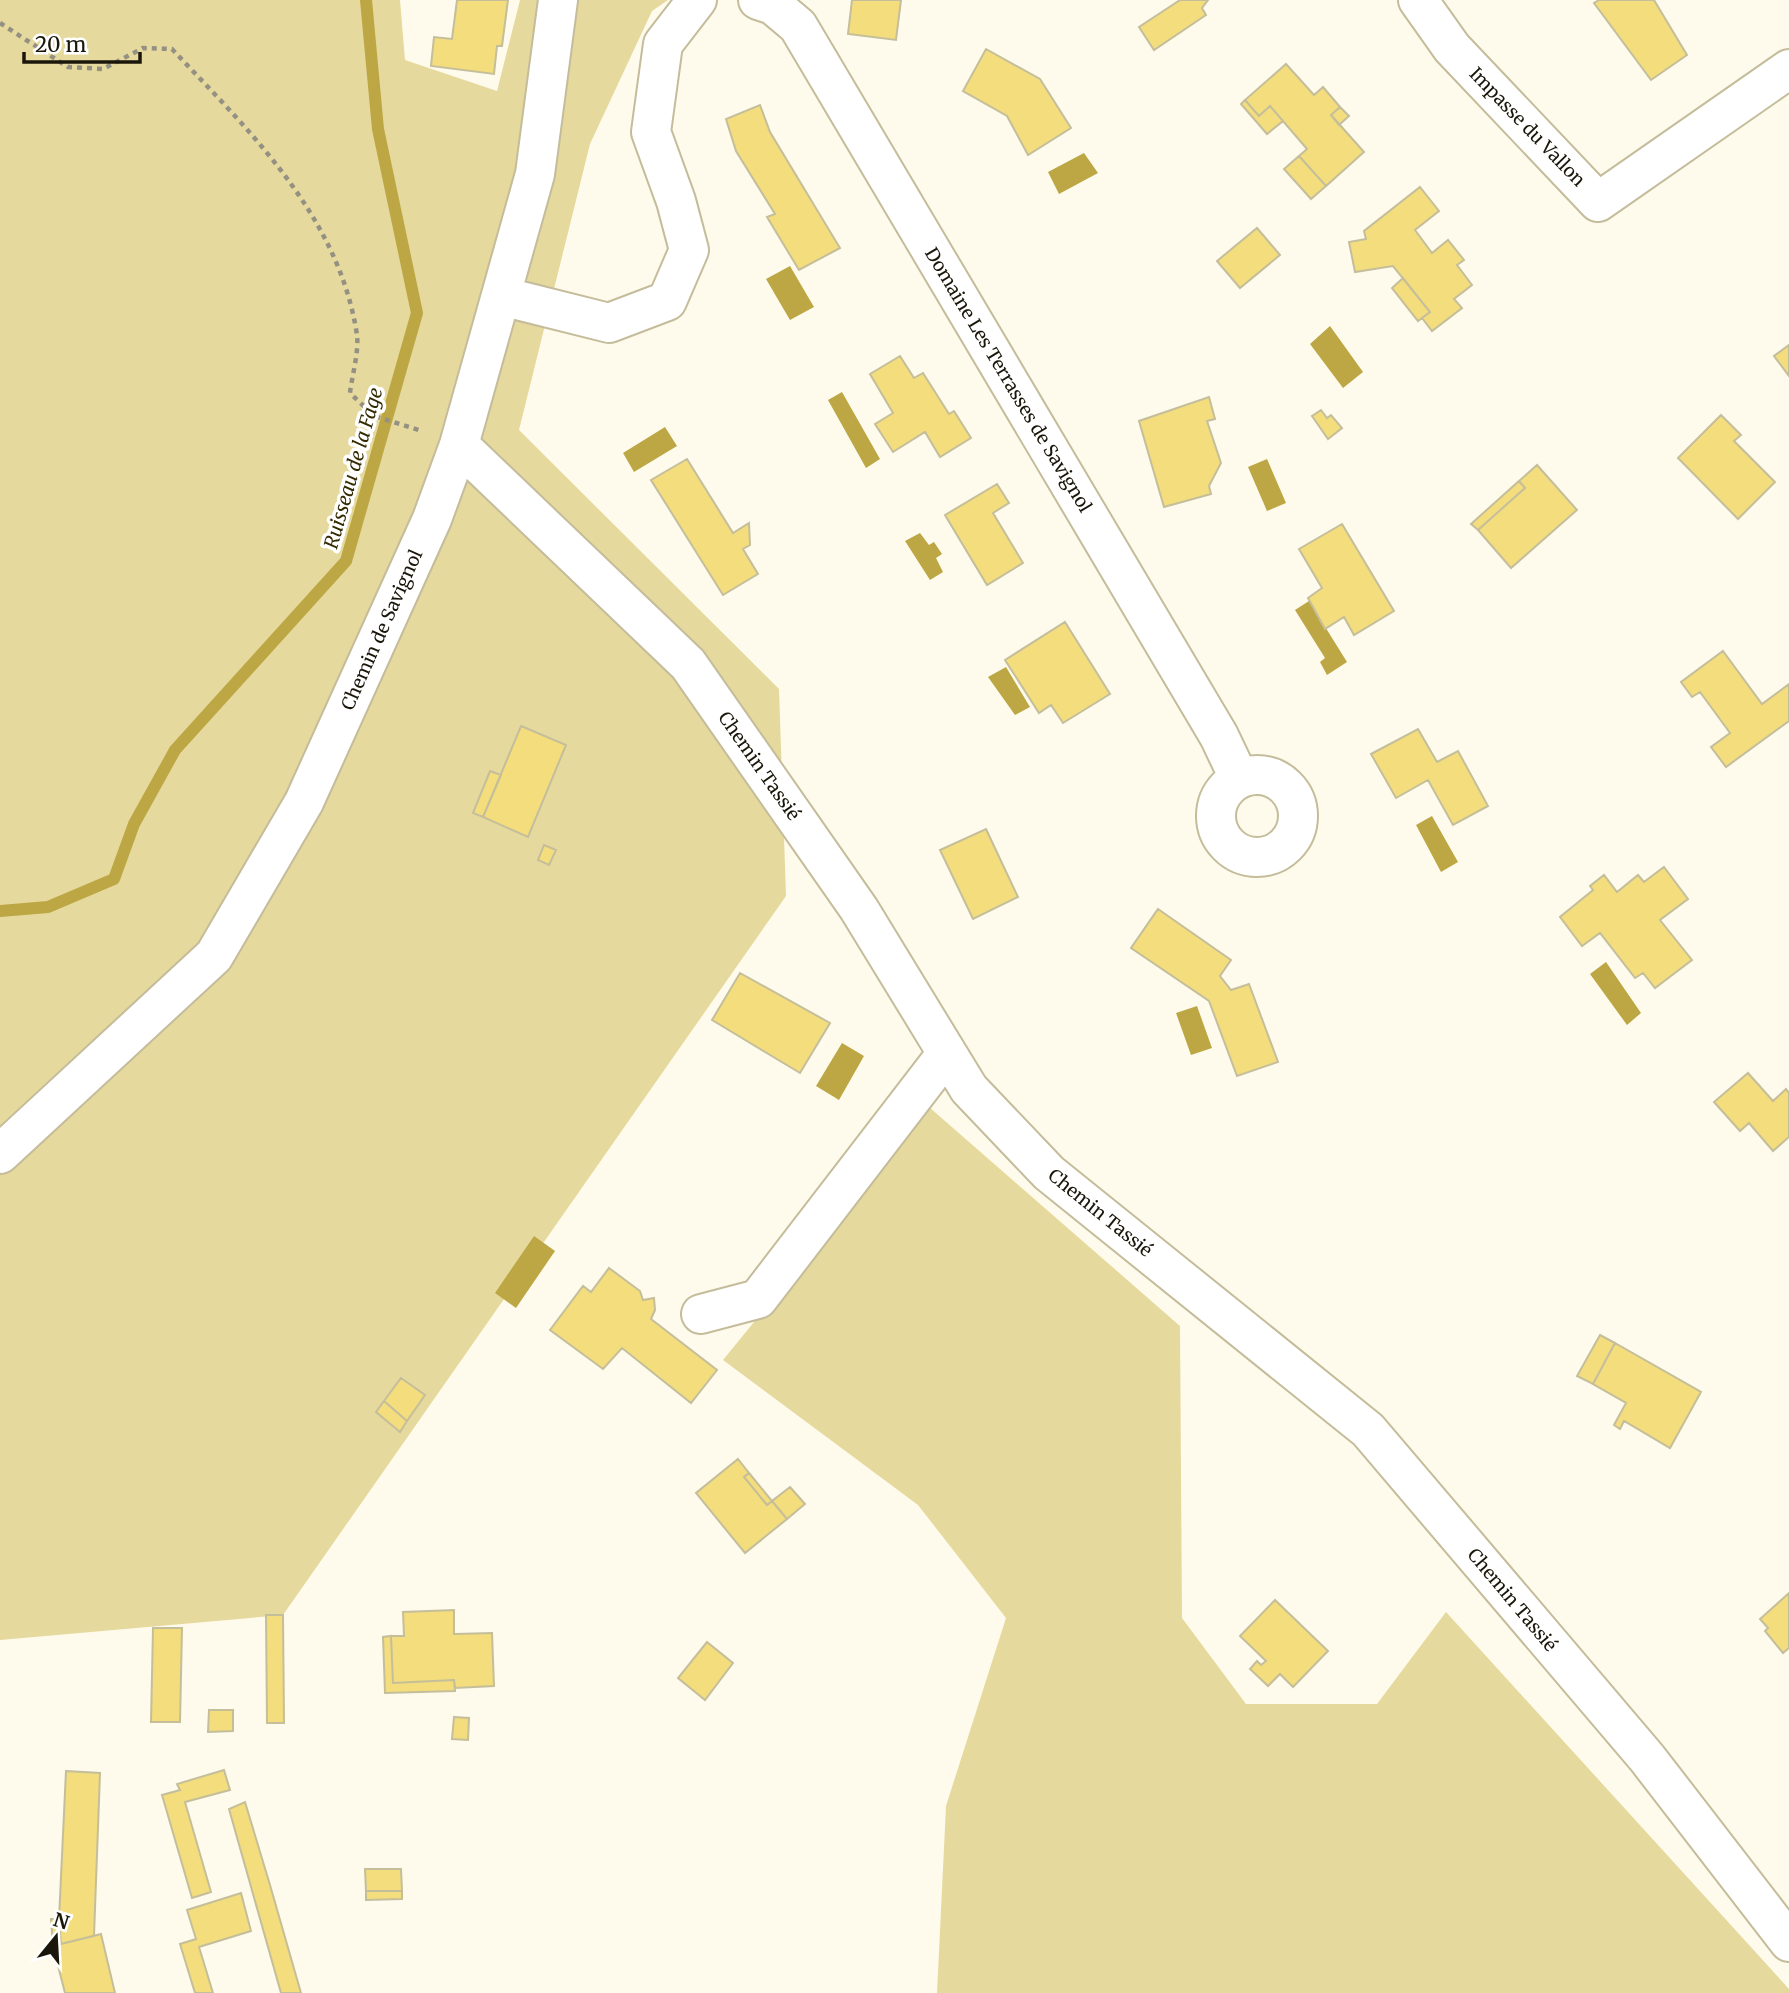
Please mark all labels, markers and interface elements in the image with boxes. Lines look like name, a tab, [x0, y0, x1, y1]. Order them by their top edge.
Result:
scale bar	[24, 21, 140, 65]
text: 20 m	[35, 31, 87, 58]
street label: Impasse du Vallon	[1465, 62, 1590, 191]
street label: Domaine Les Terrasses de Savignol	[920, 243, 1097, 517]
water label: Ruisseau de la Fage	[319, 384, 388, 551]
street label: Chemin de Savignol	[336, 546, 427, 713]
street label: Chemin Tassié	[713, 707, 805, 824]
street label: Chemin Tassié	[1044, 1164, 1157, 1262]
street label: Chemin Tassié	[1463, 1543, 1562, 1656]
north arrow	[21, 1902, 91, 1972]
text: N	[50, 1907, 72, 1935]

